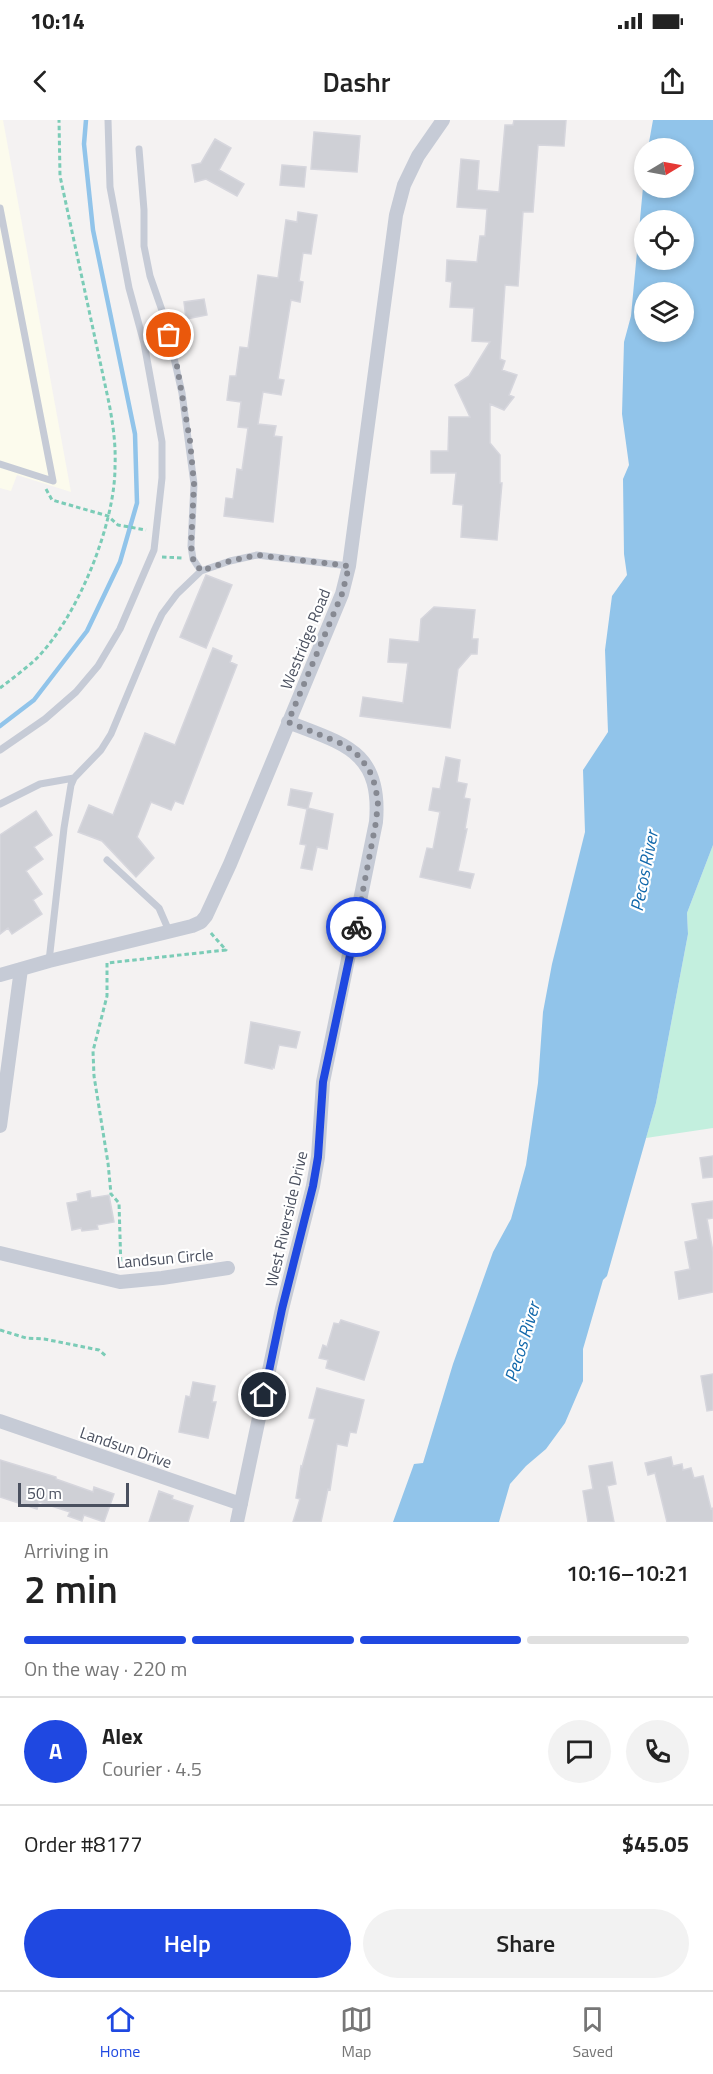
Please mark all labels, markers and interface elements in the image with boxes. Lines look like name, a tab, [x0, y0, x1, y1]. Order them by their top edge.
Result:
text: 10:14	[30, 4, 85, 38]
text: Dashr	[322, 61, 391, 102]
icon: back	[24, 65, 57, 98]
icon: share	[656, 65, 689, 98]
north arrow	[634, 138, 694, 198]
map controls	[634, 138, 694, 342]
button: locate	[634, 210, 694, 270]
button: layers	[634, 282, 694, 342]
pin	[143, 309, 194, 360]
icon: bag	[152, 318, 185, 351]
street label: Westridge Road	[274, 585, 336, 693]
water label: Pecos River	[623, 826, 665, 914]
courier	[326, 897, 386, 957]
icon: bike	[340, 911, 373, 944]
street label: West Riverside Drive	[259, 1149, 313, 1289]
street label: Landsun Circle	[116, 1242, 214, 1274]
water label: Pecos River	[497, 1297, 548, 1385]
pin	[238, 1369, 289, 1420]
icon: home	[247, 1378, 280, 1411]
street label: Landsun Drive	[77, 1420, 175, 1474]
scale bar	[18, 1480, 129, 1508]
text: 50 m	[27, 1481, 62, 1505]
text: Arriving in	[24, 1535, 109, 1566]
text: 10:16–10:21	[566, 1556, 689, 1590]
text: 2 min	[24, 1559, 118, 1618]
text: On the way · 220 m	[24, 1653, 187, 1684]
text: Alex	[102, 1719, 143, 1753]
button: chat	[548, 1720, 611, 1783]
button: phone	[626, 1720, 689, 1783]
text: A	[49, 1734, 62, 1768]
text: Courier · 4.5	[102, 1753, 202, 1784]
text: Order #8177	[24, 1827, 143, 1861]
text: $45.05	[622, 1827, 689, 1861]
button: Help	[24, 1909, 351, 1978]
button: Share	[363, 1909, 689, 1978]
tab: Home	[100, 2003, 140, 2063]
tab: Map	[340, 2003, 373, 2063]
tab: Saved	[572, 2003, 613, 2063]

